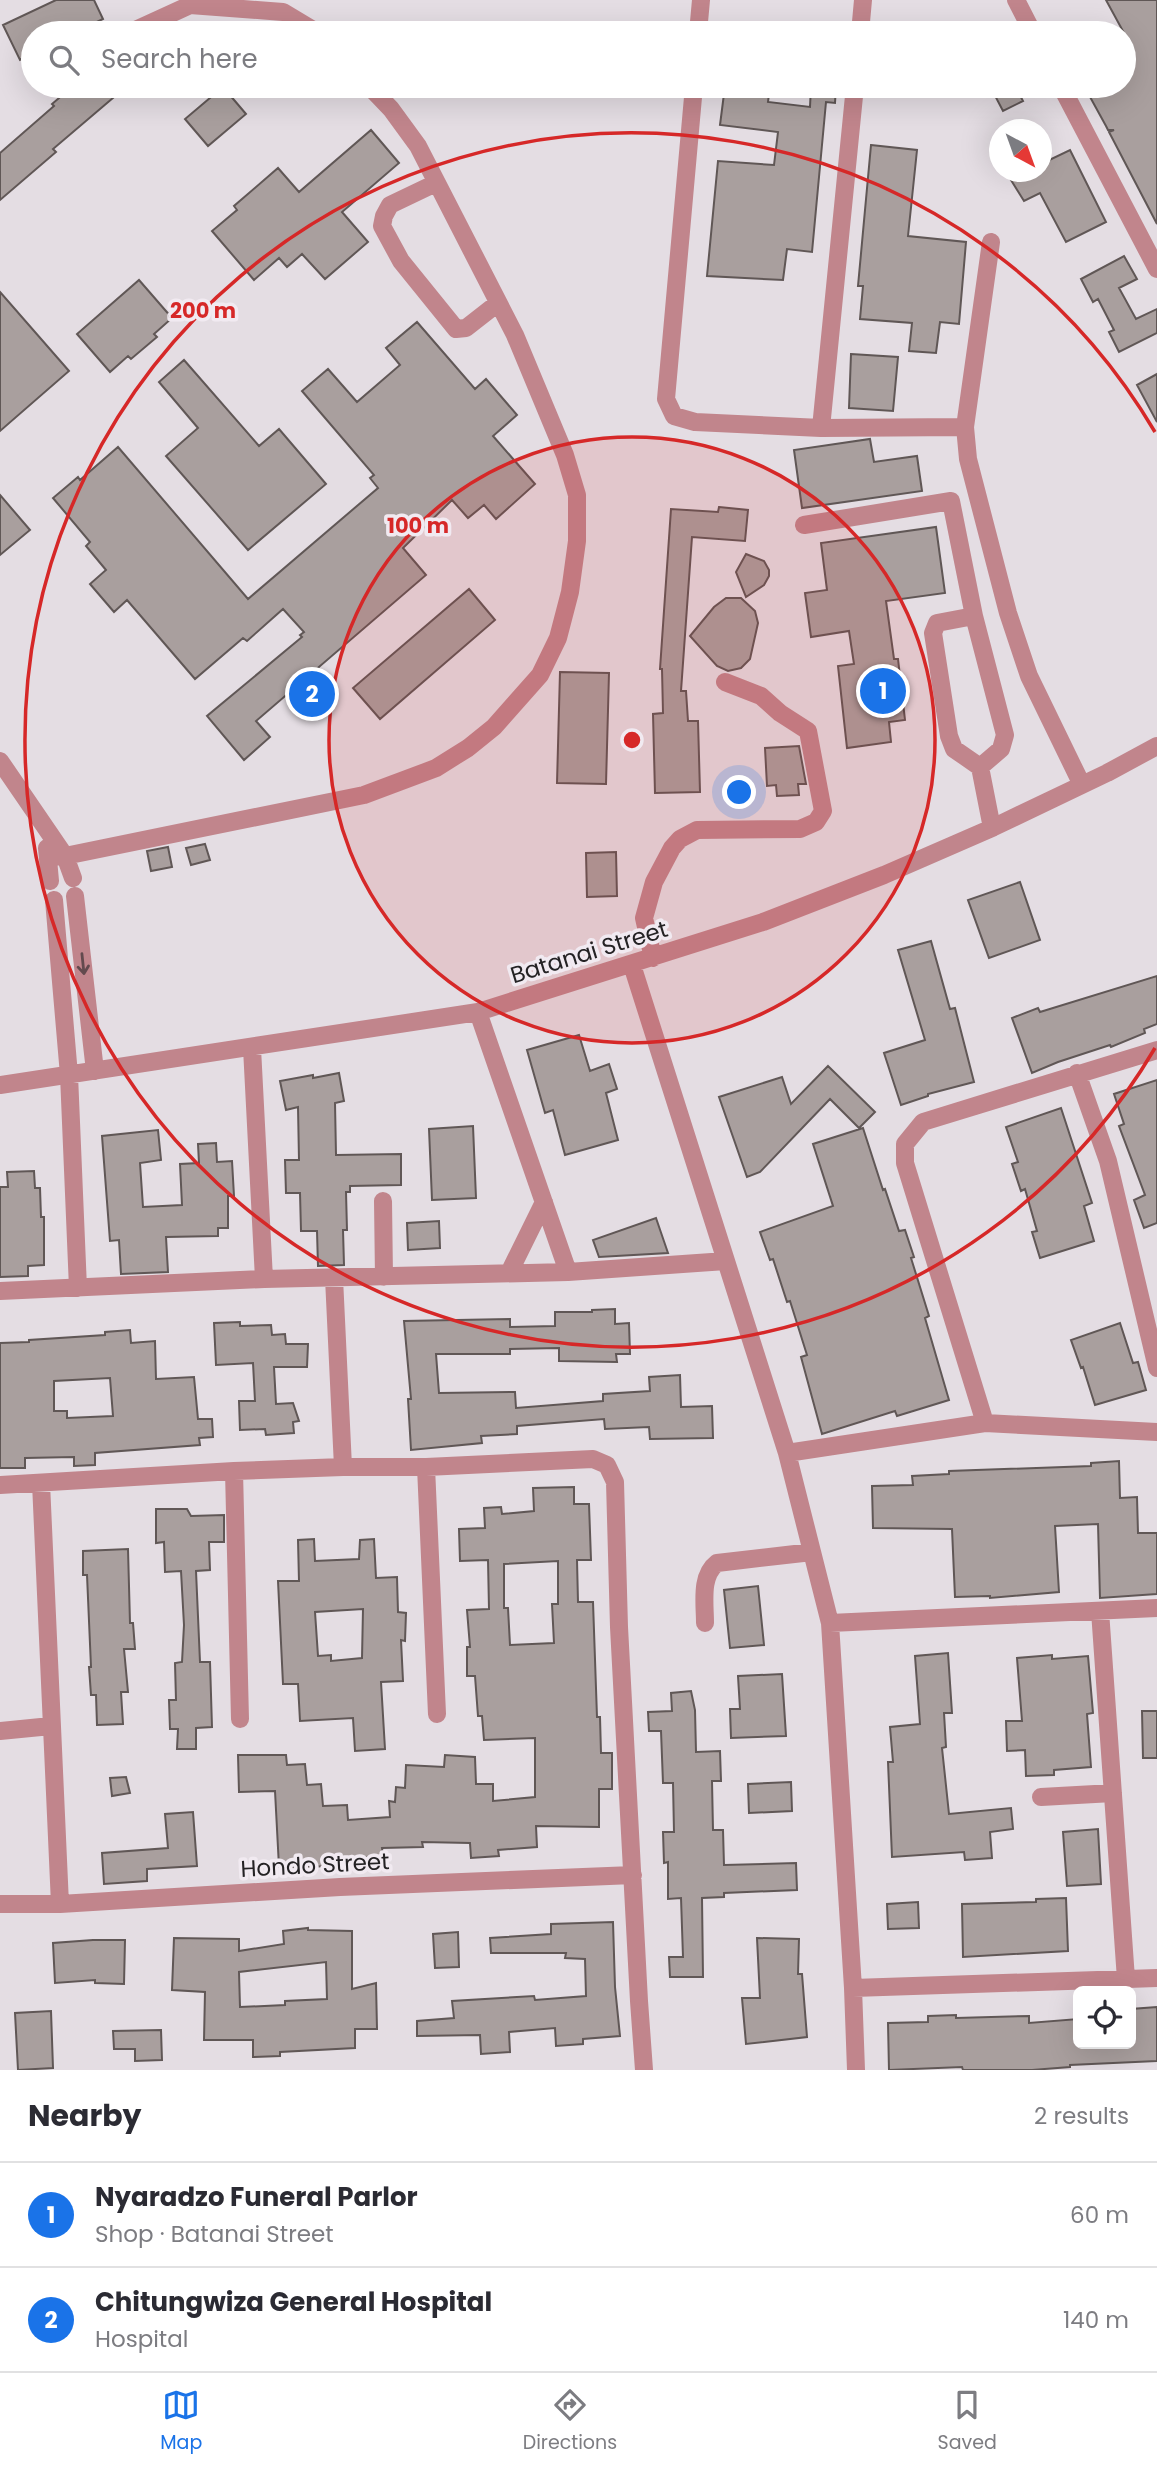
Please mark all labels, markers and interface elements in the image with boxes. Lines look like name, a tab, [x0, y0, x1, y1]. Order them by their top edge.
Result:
search box	[21, 21, 1136, 98]
icon: search	[45, 41, 83, 79]
text: Search here	[101, 41, 258, 77]
north arrow	[989, 119, 1052, 182]
text: 200 m	[170, 296, 236, 325]
text: 100 m	[387, 511, 449, 540]
pin: 1	[860, 665, 906, 717]
pin: 2	[289, 668, 335, 720]
centre of rings	[620, 728, 644, 752]
your location	[722, 775, 756, 809]
street label: Batanai Street	[506, 913, 672, 991]
one-way arrow	[76, 952, 89, 975]
street label: Hondo Street	[240, 1845, 390, 1885]
map controls	[1073, 1986, 1136, 2049]
button: locate	[1073, 1986, 1136, 2049]
text: Nearby	[28, 2094, 142, 2137]
text: 2 results	[1034, 2100, 1129, 2132]
text: Nyaradzo Funeral Parlor	[95, 2179, 418, 2215]
text: 1	[47, 2199, 55, 2231]
text: 60 m	[1070, 2199, 1129, 2231]
text: Shop · Batanai Street	[95, 2218, 334, 2250]
text: Chitungwiza General Hospital	[95, 2284, 492, 2320]
text: 2	[44, 2304, 58, 2336]
text: 140 m	[1063, 2304, 1129, 2336]
text: Hospital	[95, 2323, 188, 2355]
tab: Map	[160, 2386, 202, 2457]
tab: Directions	[523, 2386, 617, 2457]
tab: Saved	[938, 2386, 997, 2457]

